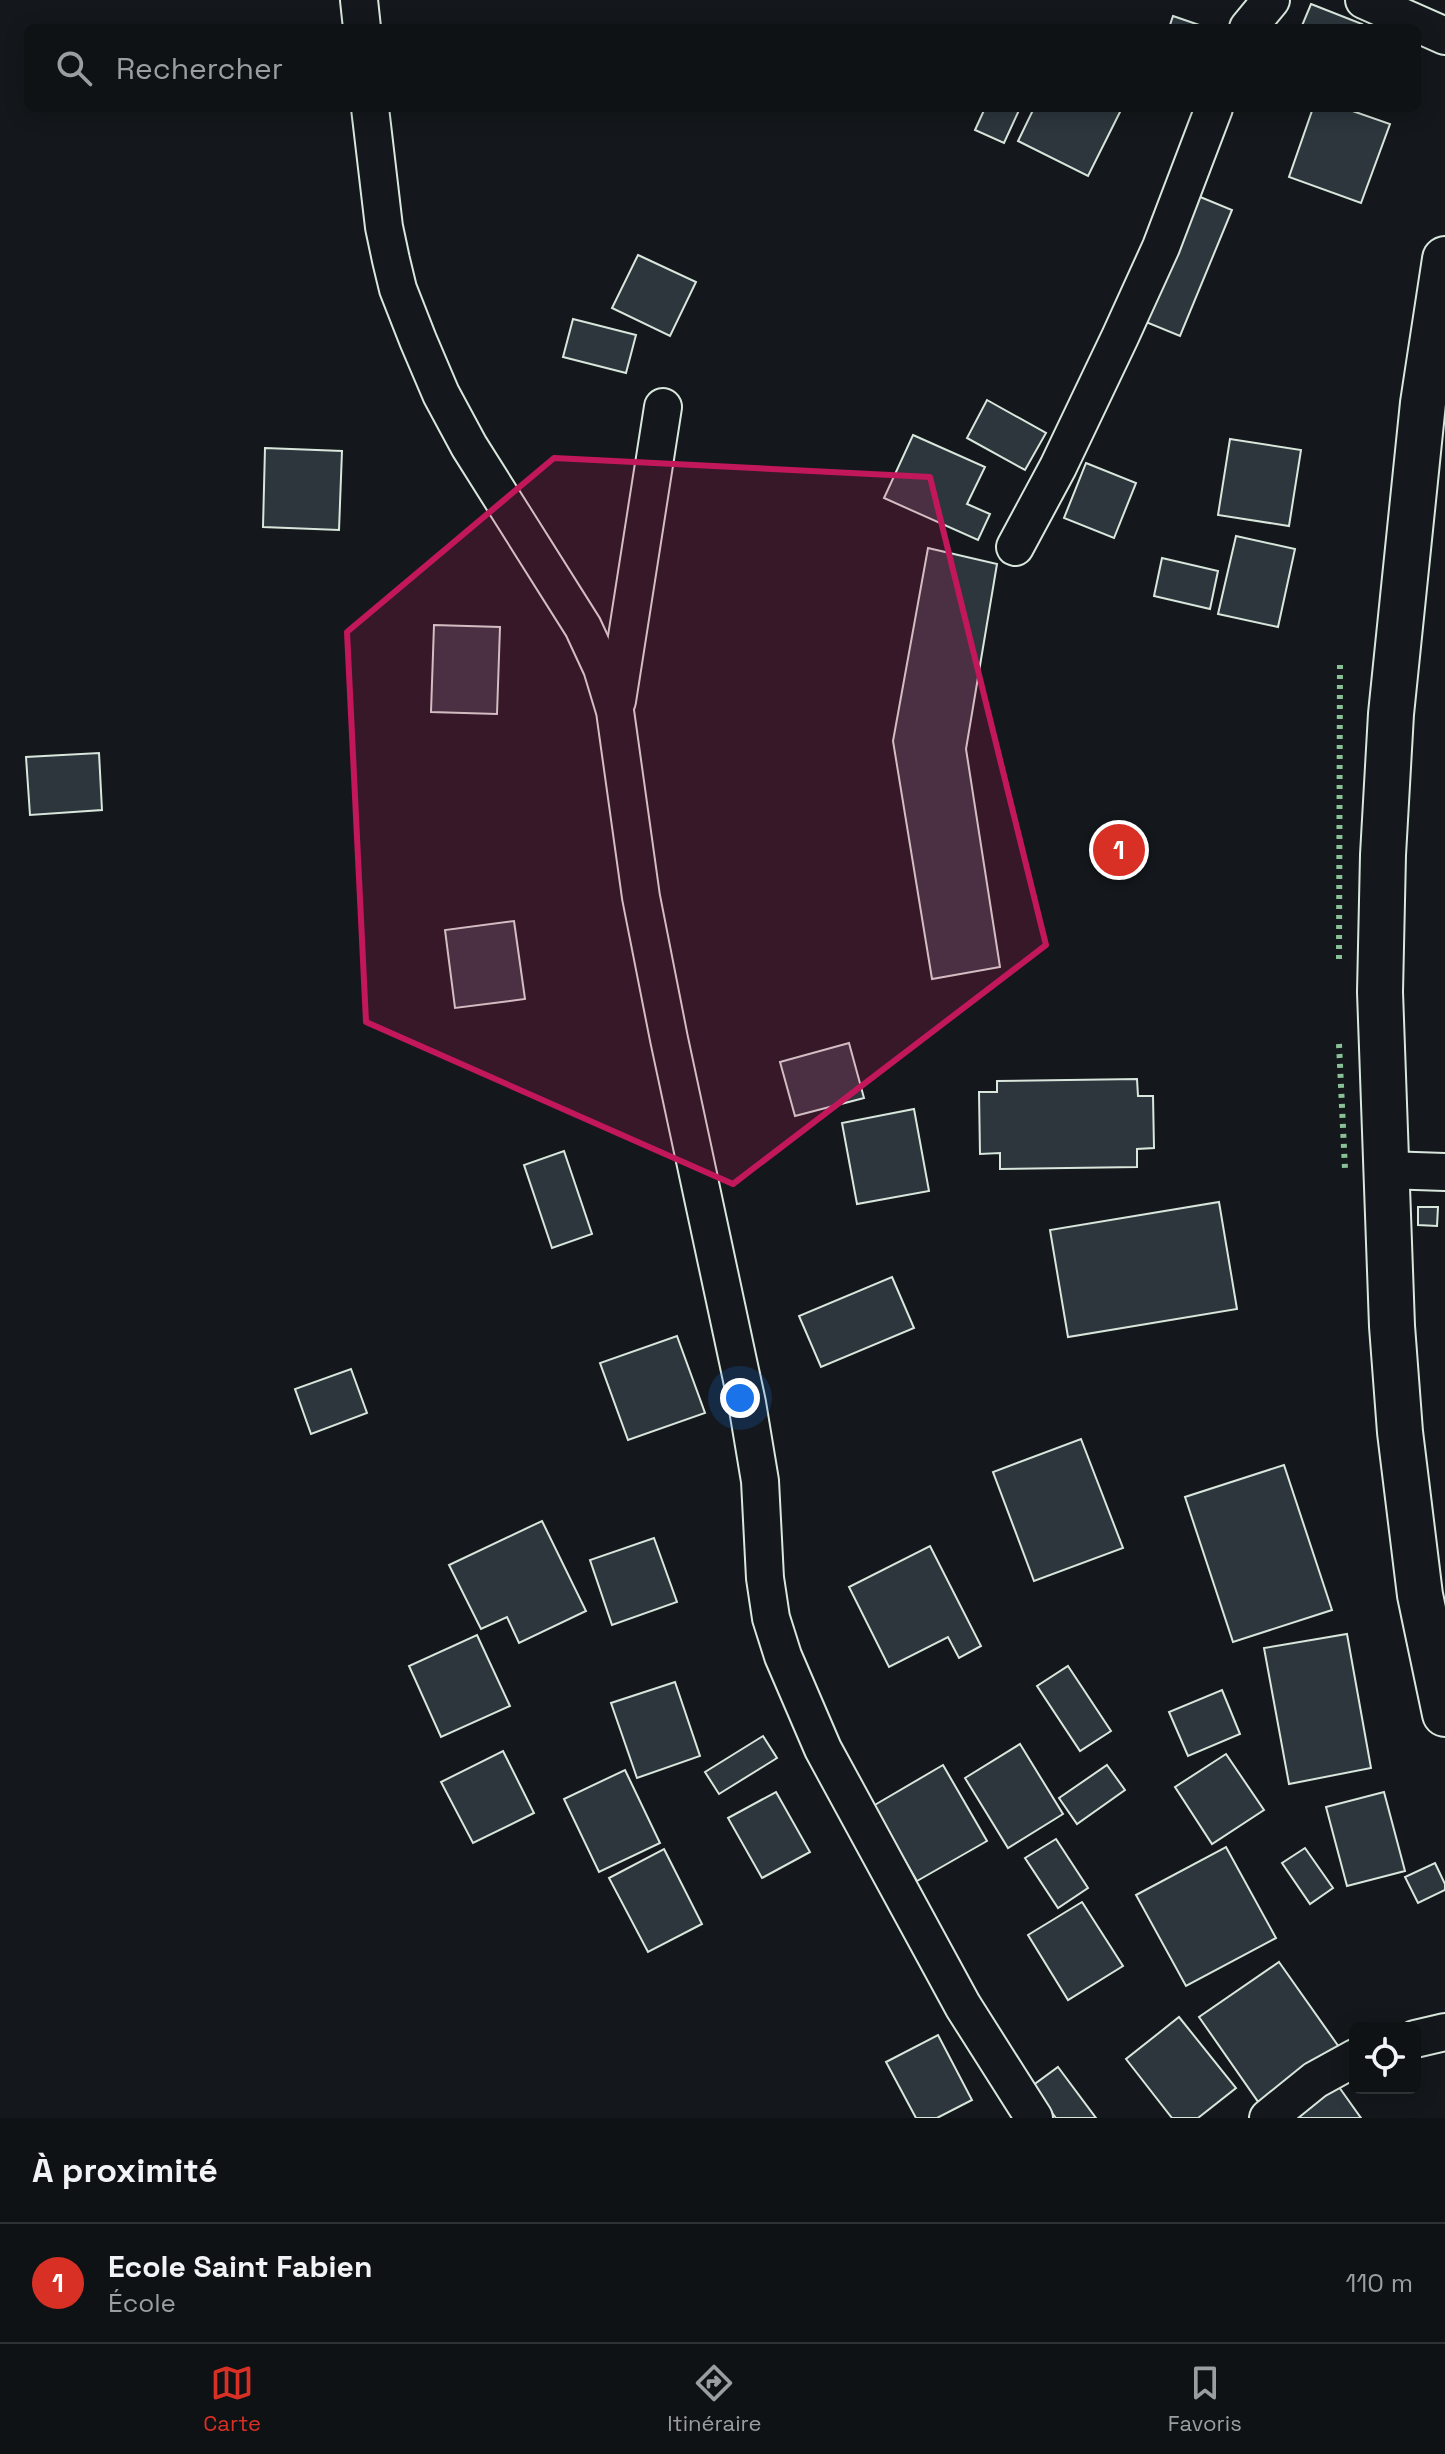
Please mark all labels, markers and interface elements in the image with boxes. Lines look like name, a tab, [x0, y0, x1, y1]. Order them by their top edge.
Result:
search box	[24, 24, 1421, 112]
icon: search	[52, 46, 96, 90]
text: Rechercher	[116, 49, 283, 88]
pin: 1	[1093, 820, 1145, 880]
your location	[720, 1378, 760, 1418]
map controls	[1349, 2022, 1421, 2094]
button: locate	[1349, 2022, 1421, 2094]
text: À proximité	[32, 2149, 218, 2192]
text: Ecole Saint Fabien	[108, 2247, 372, 2286]
text: 1	[52, 2266, 64, 2300]
text: 110 m	[1346, 2266, 1413, 2300]
text: École	[108, 2286, 176, 2320]
tab: Carte	[203, 2361, 261, 2437]
tab: Itinéraire	[667, 2361, 762, 2437]
tab: Favoris	[1168, 2361, 1242, 2437]

